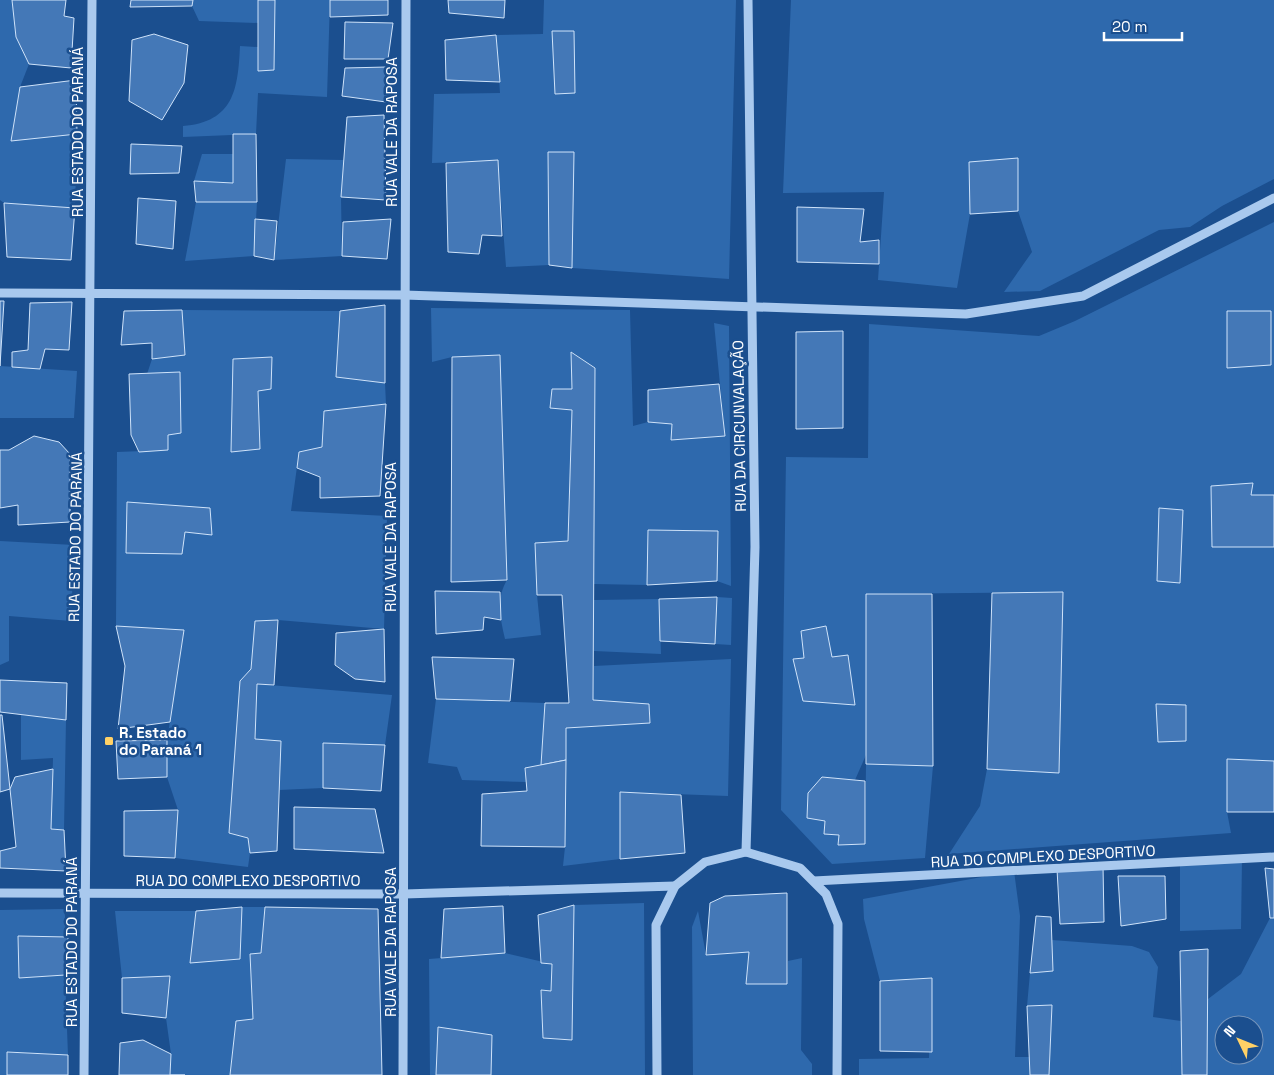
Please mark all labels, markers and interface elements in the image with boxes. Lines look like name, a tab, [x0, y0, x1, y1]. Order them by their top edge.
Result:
scale bar	[1104, 10, 1182, 42]
text: 20 m	[1112, 17, 1147, 36]
street label: RUA ESTADO DO PARANÁ	[68, 46, 87, 217]
street label: RUA VALE DA RAPOSA	[382, 56, 401, 207]
street label: RUA DA CIRCUNVALAÇÃO	[728, 340, 750, 512]
street label: RUA ESTADO DO PARANÁ	[64, 451, 86, 622]
street label: RUA VALE DA RAPOSA	[381, 461, 400, 612]
place label: R. Estado do Paraná 1	[119, 723, 202, 759]
marker: R. Estado do Paraná 1	[103, 735, 115, 747]
street label: RUA DO COMPLEXO DESPORTIVO	[930, 841, 1156, 871]
street label: RUA ESTADO DO PARANÁ	[62, 856, 81, 1027]
street label: RUA VALE DA RAPOSA	[381, 866, 400, 1017]
street label: RUA DO COMPLEXO DESPORTIVO	[135, 871, 361, 890]
north arrow	[1214, 1015, 1264, 1065]
text: N	[1220, 1022, 1239, 1041]

